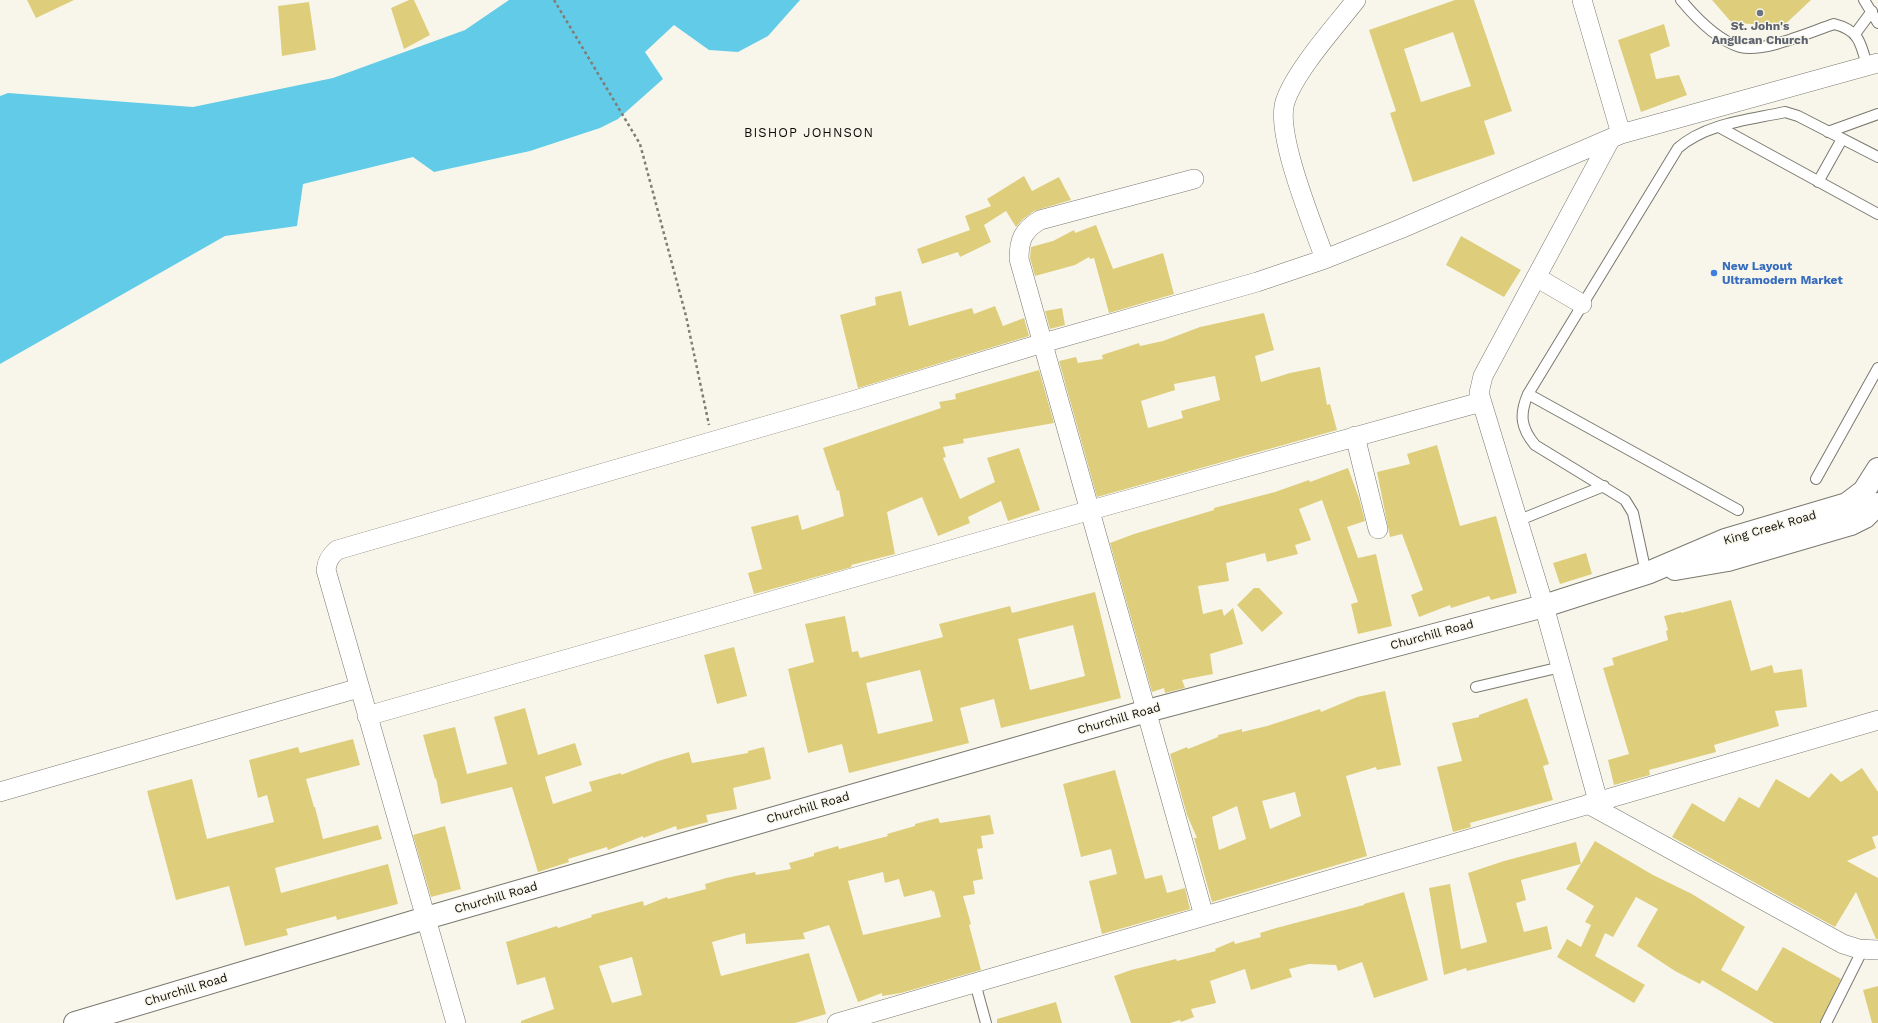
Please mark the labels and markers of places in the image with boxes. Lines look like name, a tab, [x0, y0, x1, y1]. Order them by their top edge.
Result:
marker: St. John's Anglican Church	[1755, 8, 1765, 18]
place label: St. John's Anglican Church	[1712, 19, 1808, 47]
place label: New Layout Ultramodern Market	[1722, 259, 1843, 287]
marker: New Layout Ultramodern Market	[1709, 268, 1719, 278]

